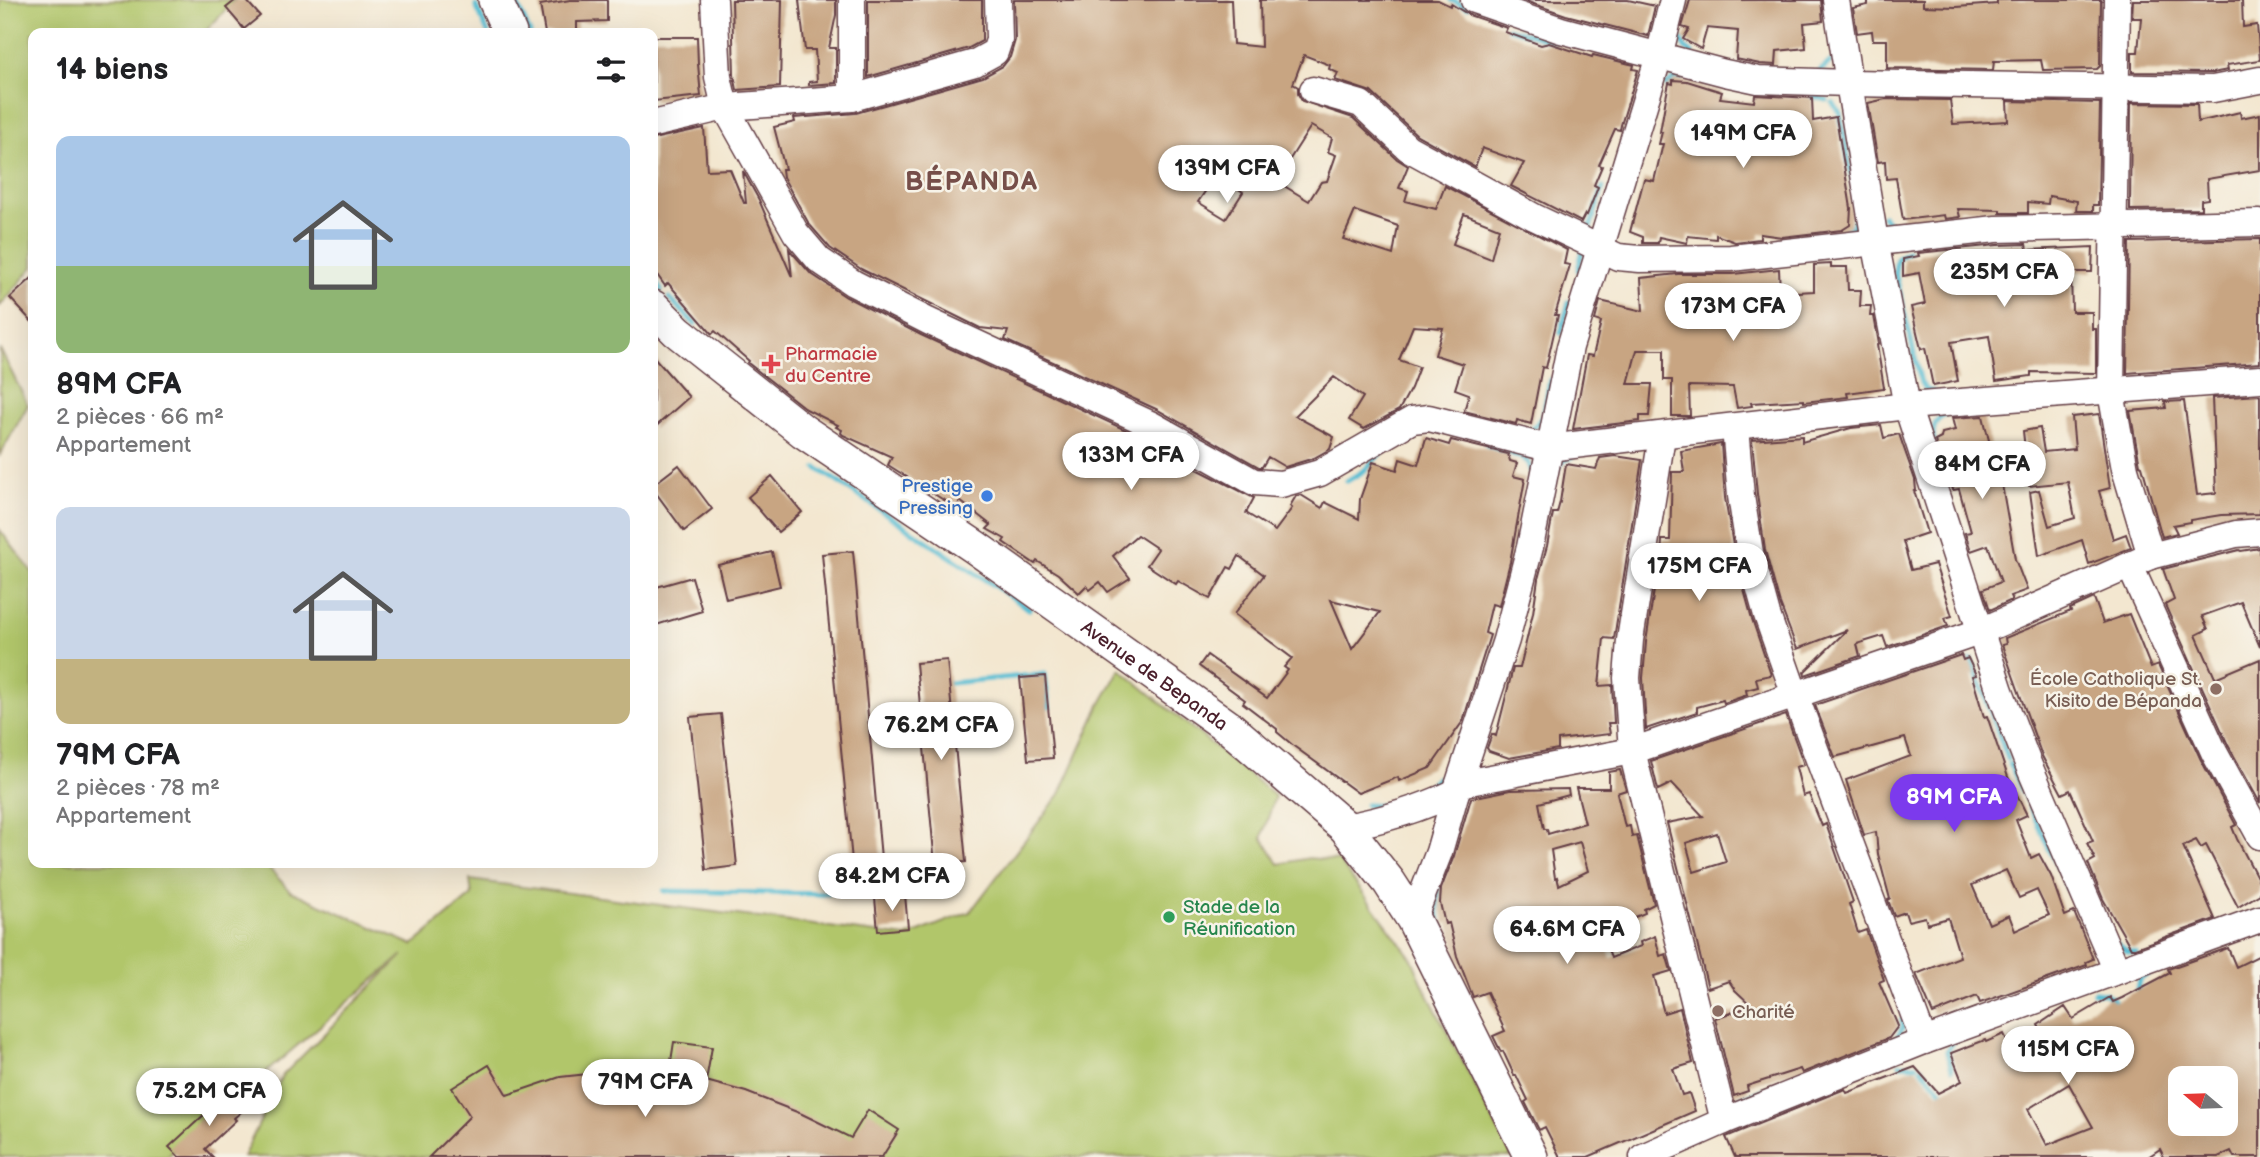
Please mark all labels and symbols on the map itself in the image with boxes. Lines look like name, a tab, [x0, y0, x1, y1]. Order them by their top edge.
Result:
pin: 149M CFA	[1671, 110, 1815, 170]
pin: 139M CFA	[1155, 146, 1299, 205]
district label: BÉPANDA	[905, 164, 1039, 198]
pin: 235M CFA	[1932, 250, 2076, 309]
pin: 173M CFA	[1661, 284, 1805, 343]
place label: Pharmacie du Centre	[785, 343, 877, 388]
marker: Pharmacie du Centre	[763, 356, 779, 372]
pin: 133M CFA	[1059, 433, 1203, 492]
pin: 84M CFA	[1917, 442, 2047, 501]
place label: Prestige Pressing	[898, 475, 973, 520]
marker: Prestige Pressing	[979, 488, 995, 504]
pin: 175M CFA	[1627, 544, 1771, 603]
street label: Avenue de Bepanda	[1076, 616, 1232, 736]
place label: École Catholique St. Kisito de Bépanda	[2030, 667, 2202, 713]
marker: École Catholique St. Kisito de Bépanda	[2208, 681, 2224, 697]
pin: 76.2M CFA	[861, 702, 1021, 762]
pin: 89M CFA	[1889, 774, 2019, 834]
pin: 84.2M CFA	[812, 853, 972, 913]
place label: Stade de la Réunification	[1183, 896, 1296, 941]
pin: 64.6M CFA	[1487, 906, 1647, 966]
marker: Stade de la Réunification	[1161, 909, 1177, 925]
place label: Charité	[1732, 1001, 1795, 1024]
marker: Charité	[1710, 1003, 1726, 1019]
pin: 115M CFA	[1996, 1026, 2140, 1086]
pin: 79M CFA	[580, 1060, 710, 1119]
north arrow	[2168, 1066, 2238, 1136]
pin: 75.2M CFA	[129, 1068, 289, 1128]

